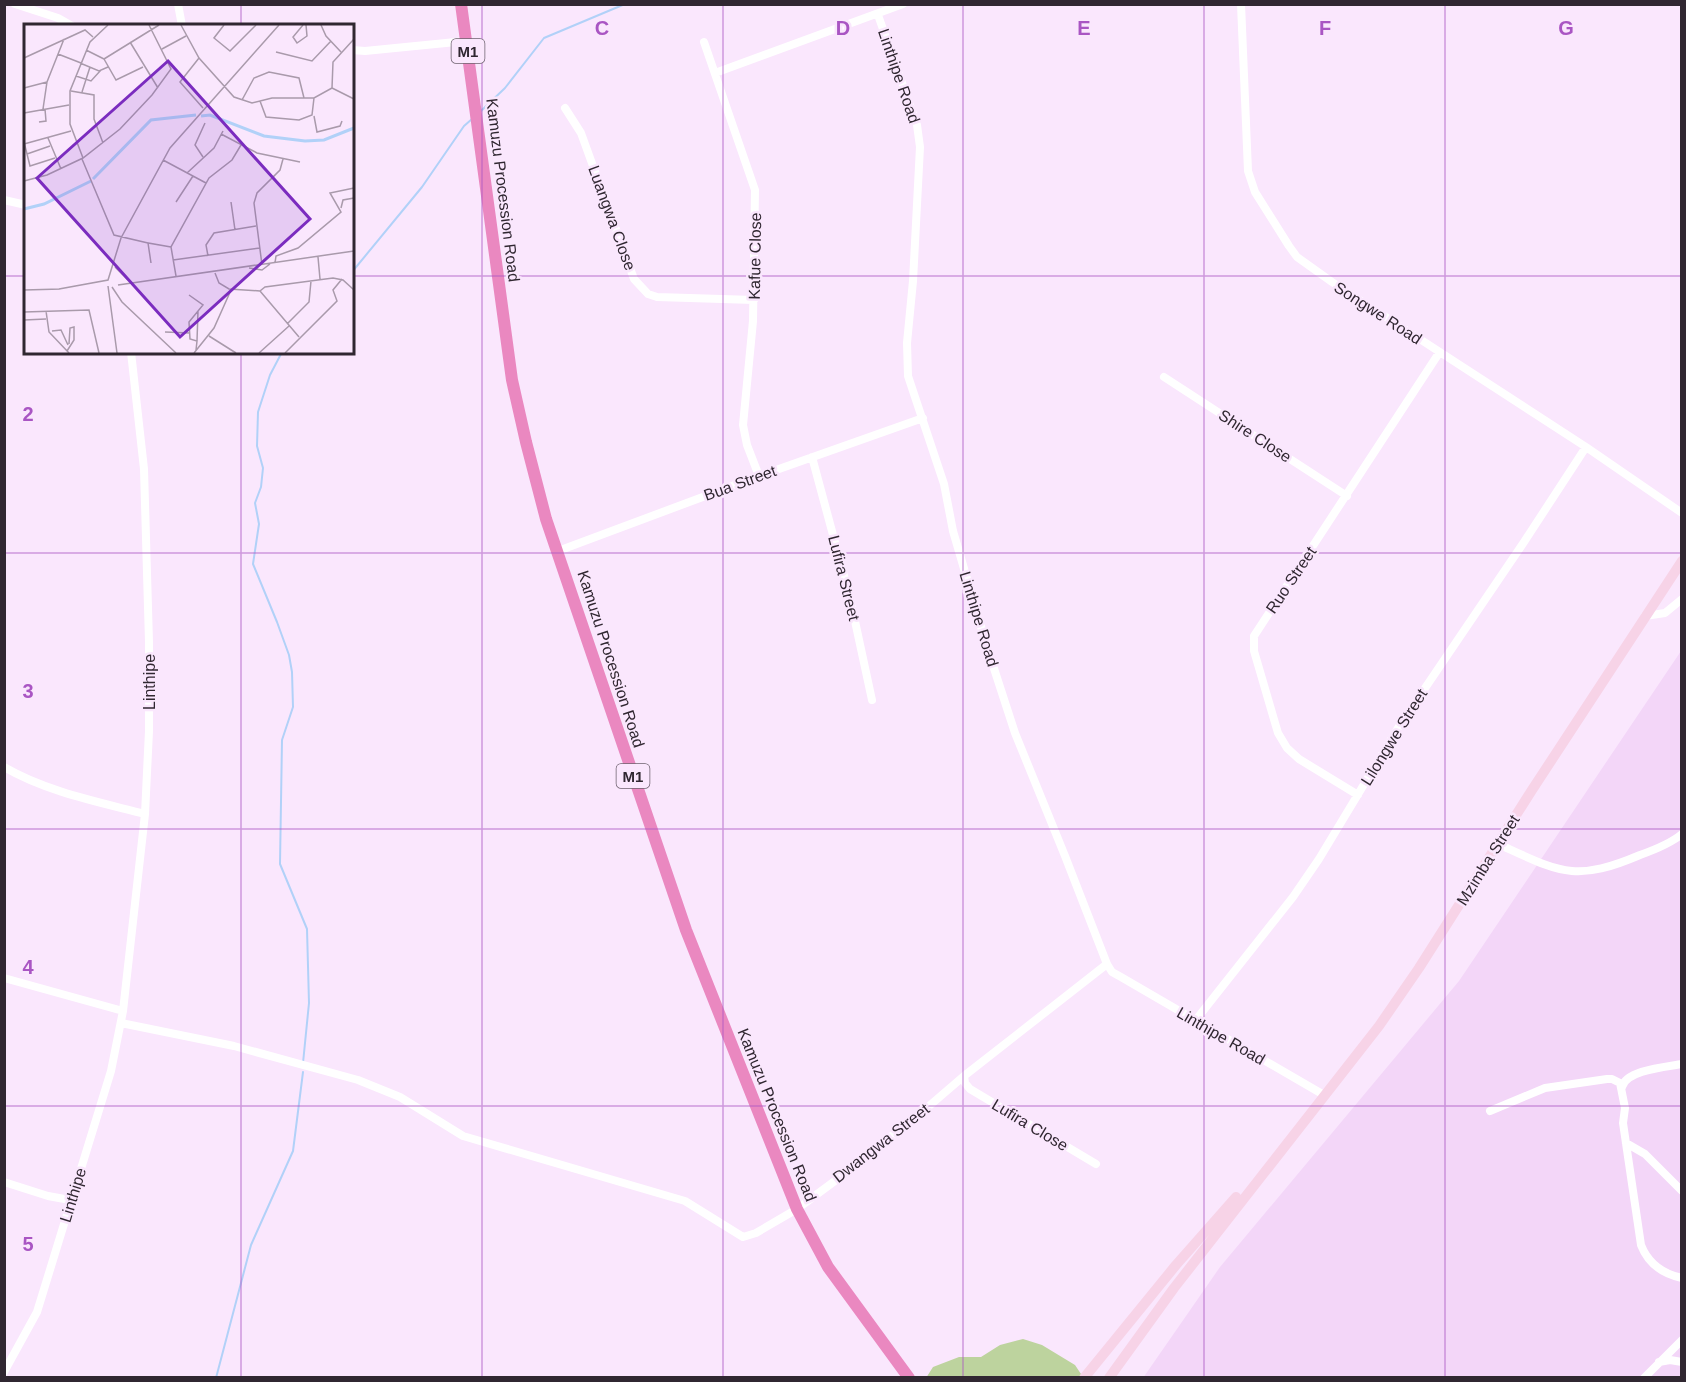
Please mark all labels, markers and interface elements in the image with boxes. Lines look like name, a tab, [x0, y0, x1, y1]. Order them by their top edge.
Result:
text: C	[595, 17, 609, 39]
text: D	[836, 17, 850, 39]
text: E	[1077, 17, 1091, 39]
text: F	[1319, 17, 1331, 39]
text: G	[1558, 17, 1574, 39]
inset map	[24, 24, 354, 354]
street label: Linthipe Road	[875, 27, 923, 125]
road number: M1	[452, 39, 484, 63]
street label: Kamuzu Procession Road	[483, 97, 523, 283]
street label: Luangwa Close	[585, 163, 639, 273]
street label: Kafue Close	[746, 212, 764, 300]
street label: Songwe Road	[1331, 278, 1425, 348]
text: 2	[22, 403, 34, 425]
street label: Shire Close	[1216, 406, 1294, 466]
street label: Bua Street	[702, 462, 779, 504]
street label: Lufira Street	[825, 534, 863, 623]
street label: Ruo Street	[1263, 543, 1320, 616]
street label: Kamuzu Procession Road	[574, 568, 648, 750]
street label: Linthipe Road	[956, 569, 1002, 669]
street label: Linthipe	[141, 654, 158, 710]
text: 3	[22, 680, 34, 702]
street label: Lilongwe Street	[1358, 685, 1431, 788]
road number: M1	[616, 764, 650, 788]
street label: Mzimba Street	[1453, 811, 1523, 908]
text: 4	[22, 956, 34, 978]
street label: Linthipe Road	[1174, 1004, 1268, 1068]
street label: Kamuzu Procession Road	[734, 1026, 820, 1204]
street label: Lufira Close	[989, 1096, 1071, 1154]
street label: Dwangwa Street	[830, 1100, 933, 1186]
street label: Linthipe	[57, 1166, 89, 1224]
text: 5	[22, 1233, 34, 1255]

